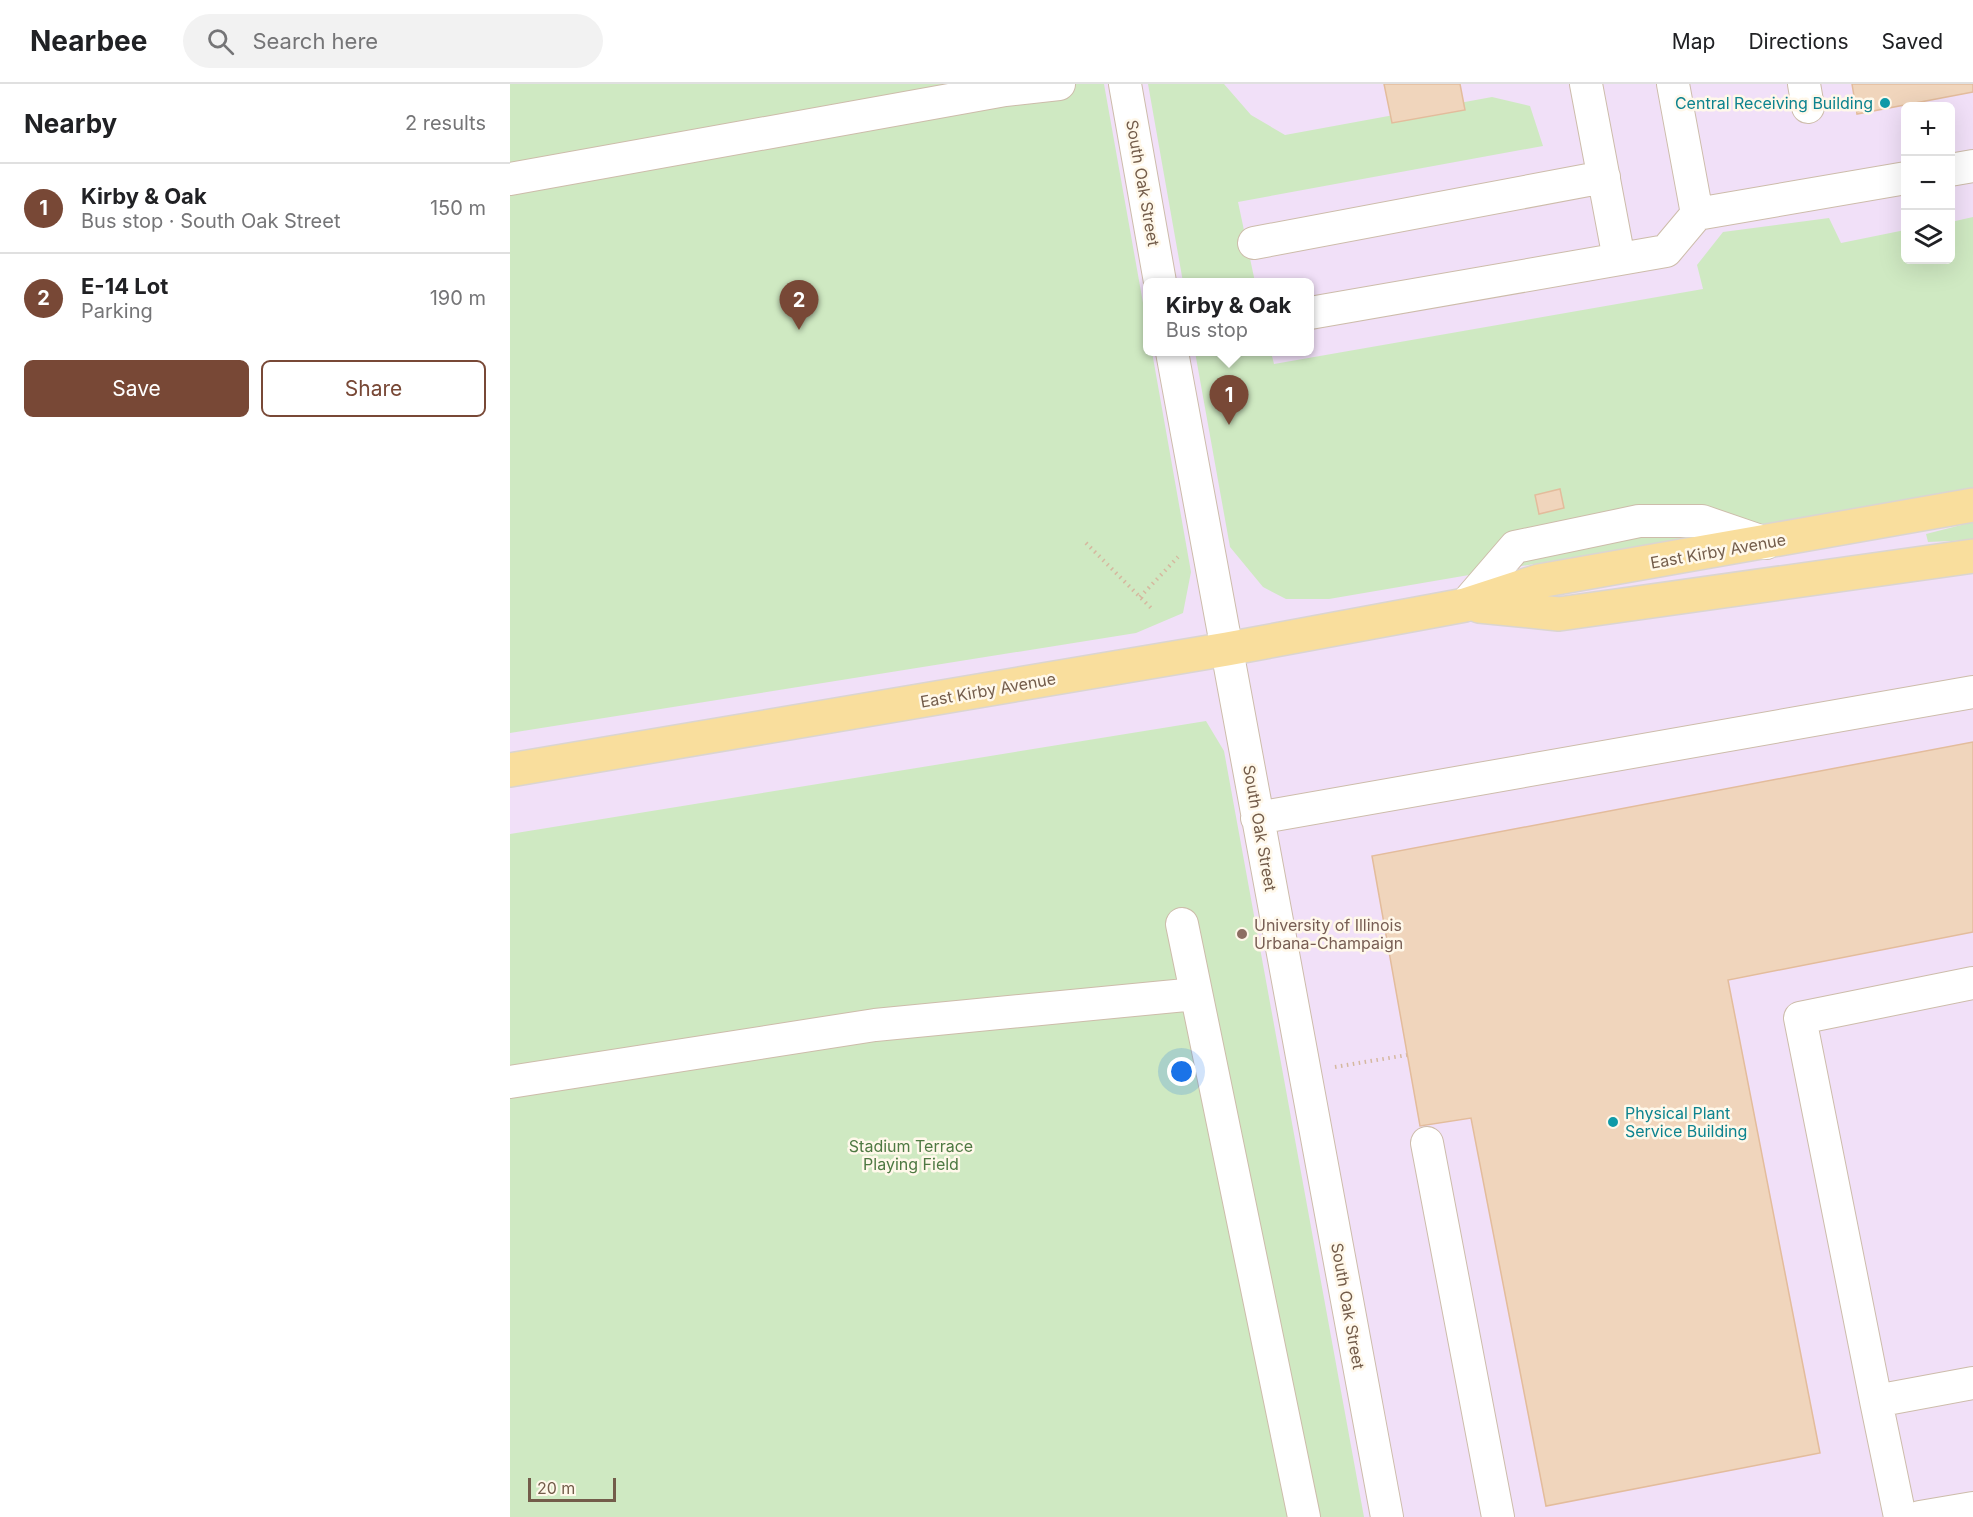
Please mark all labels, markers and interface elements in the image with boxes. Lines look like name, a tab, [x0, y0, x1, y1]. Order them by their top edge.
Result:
search box	[183, 14, 603, 68]
text: Nearbee	[30, 24, 147, 58]
icon: search	[204, 25, 237, 58]
text: Search here	[252, 28, 378, 54]
text: Map	[1672, 29, 1715, 54]
text: Directions	[1748, 29, 1849, 54]
text: Saved	[1882, 29, 1943, 54]
place label: Central Receiving Building	[1675, 93, 1873, 113]
marker: Central Receiving Building	[1878, 96, 1892, 110]
map controls	[1901, 102, 1955, 264]
button: +	[1901, 102, 1955, 156]
text: Nearby	[24, 108, 117, 139]
text: 2 results	[405, 111, 486, 135]
street label: South Oak Street	[1122, 118, 1164, 248]
button: −	[1901, 156, 1955, 210]
text: Kirby & Oak	[81, 183, 207, 209]
text: 1	[39, 196, 48, 220]
text: 150 m	[430, 196, 486, 220]
text: Bus stop · South Oak Street	[81, 209, 340, 233]
button: layers	[1901, 210, 1955, 264]
text: E-14 Lot	[81, 273, 168, 299]
popup	[1143, 278, 1314, 356]
pin: 2	[780, 280, 818, 330]
text: 2	[37, 286, 50, 310]
text: 190 m	[430, 286, 486, 310]
text: Kirby & Oak	[1166, 292, 1291, 318]
text: Parking	[81, 299, 153, 323]
text: Bus stop	[1166, 318, 1248, 342]
button: Save	[24, 360, 249, 417]
button: Share	[261, 360, 486, 417]
pin: 1	[1210, 376, 1248, 425]
street label: East Kirby Avenue	[1649, 529, 1787, 573]
street label: East Kirby Avenue	[919, 668, 1057, 712]
street label: South Oak Street	[1239, 763, 1281, 893]
place label: University of Illinois Urbana-Champaign	[1254, 915, 1403, 953]
marker: University of Illinois Urbana-Champaign	[1235, 927, 1249, 941]
your location	[1167, 1057, 1196, 1086]
place label: Physical Plant Service Building	[1625, 1103, 1747, 1141]
marker: Physical Plant Service Building	[1606, 1115, 1620, 1129]
park label: Stadium Terrace Playing Field	[849, 1136, 973, 1174]
street label: South Oak Street	[1327, 1241, 1369, 1371]
scale bar	[528, 1475, 616, 1502]
text: 20 m	[537, 1478, 575, 1498]

